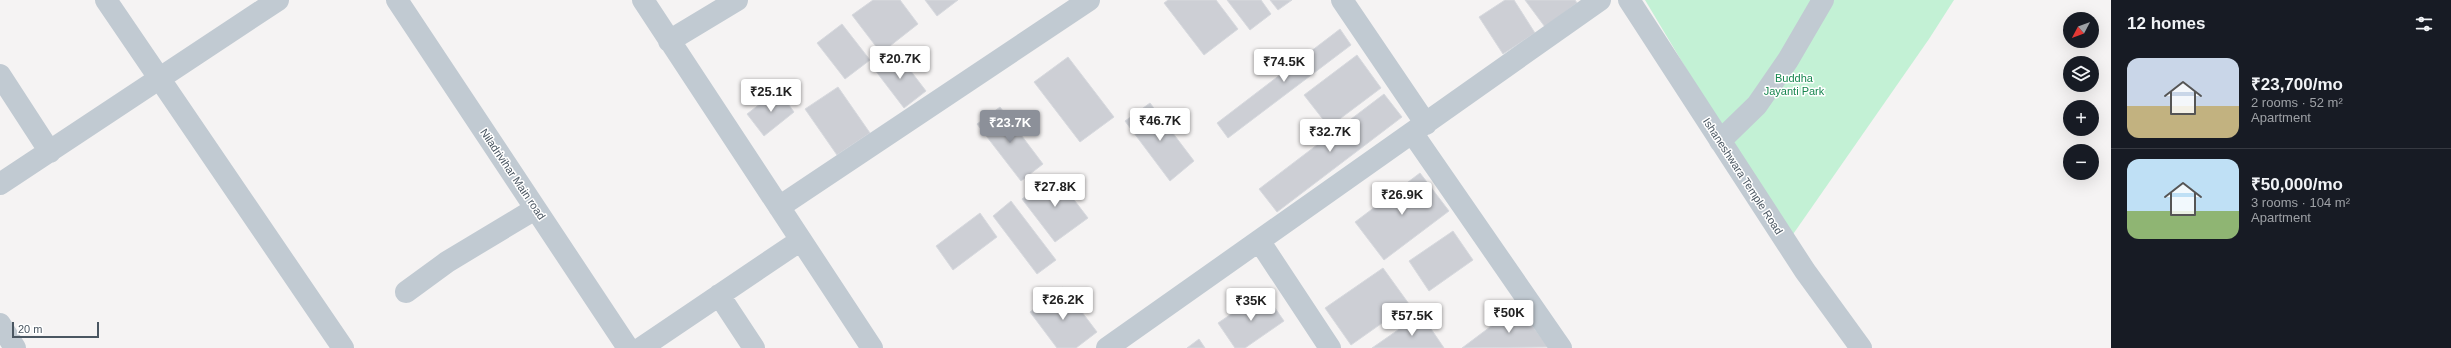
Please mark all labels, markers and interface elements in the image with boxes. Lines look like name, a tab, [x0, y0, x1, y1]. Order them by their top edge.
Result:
north arrow	[2063, 12, 2099, 48]
map controls	[2063, 12, 2099, 180]
icon: filters	[2413, 13, 2435, 35]
text: 12 homes	[2127, 14, 2205, 33]
pin: ₹20.7K	[867, 46, 933, 80]
pin: ₹74.5K	[1251, 49, 1317, 83]
text: ₹20.7K	[879, 51, 921, 66]
text: ₹74.5K	[1263, 54, 1305, 69]
button: layers	[2063, 56, 2099, 92]
park label: Buddha Jayanti Park	[1764, 72, 1825, 97]
icon: home	[2159, 74, 2207, 122]
text: ₹23,700/mo	[2251, 75, 2343, 94]
pin: ₹25.1K	[738, 79, 804, 113]
text: ₹25.1K	[750, 84, 792, 99]
text: 2 rooms · 52 m²	[2251, 95, 2343, 110]
button: +	[2063, 100, 2099, 136]
pin: ₹46.7K	[1127, 108, 1193, 142]
pin: ₹23.7K	[977, 110, 1043, 144]
text: Apartment	[2251, 110, 2311, 125]
text: ₹46.7K	[1139, 113, 1181, 128]
text: ₹23.7K	[989, 115, 1031, 130]
street label: Ishaneshwara Temple Road	[1701, 116, 1785, 236]
pin: ₹32.7K	[1297, 119, 1363, 153]
text: ₹32.7K	[1309, 124, 1351, 139]
street label: Niladrivihar Main road	[478, 126, 548, 222]
button: −	[2063, 144, 2099, 180]
pin: ₹27.8K	[1022, 174, 1088, 208]
icon: home	[2159, 175, 2207, 223]
text: ₹50,000/mo	[2251, 175, 2343, 194]
text: ₹27.8K	[1034, 179, 1076, 194]
pin: ₹26.9K	[1369, 182, 1435, 216]
text: ₹26.9K	[1381, 187, 1423, 202]
text: 3 rooms · 104 m²	[2251, 195, 2350, 210]
text: Apartment	[2251, 210, 2311, 225]
pin: ₹26.2K	[1030, 287, 1096, 321]
pin: ₹35K	[1227, 288, 1275, 322]
text: ₹26.2K	[1042, 292, 1084, 307]
text: ₹35K	[1235, 293, 1267, 308]
pin: ₹50K	[1485, 300, 1533, 334]
pin: ₹57.5K	[1379, 303, 1445, 337]
text: ₹50K	[1493, 305, 1525, 320]
text: ₹57.5K	[1391, 308, 1433, 323]
scale bar	[12, 320, 99, 339]
text: 20 m	[18, 323, 42, 335]

